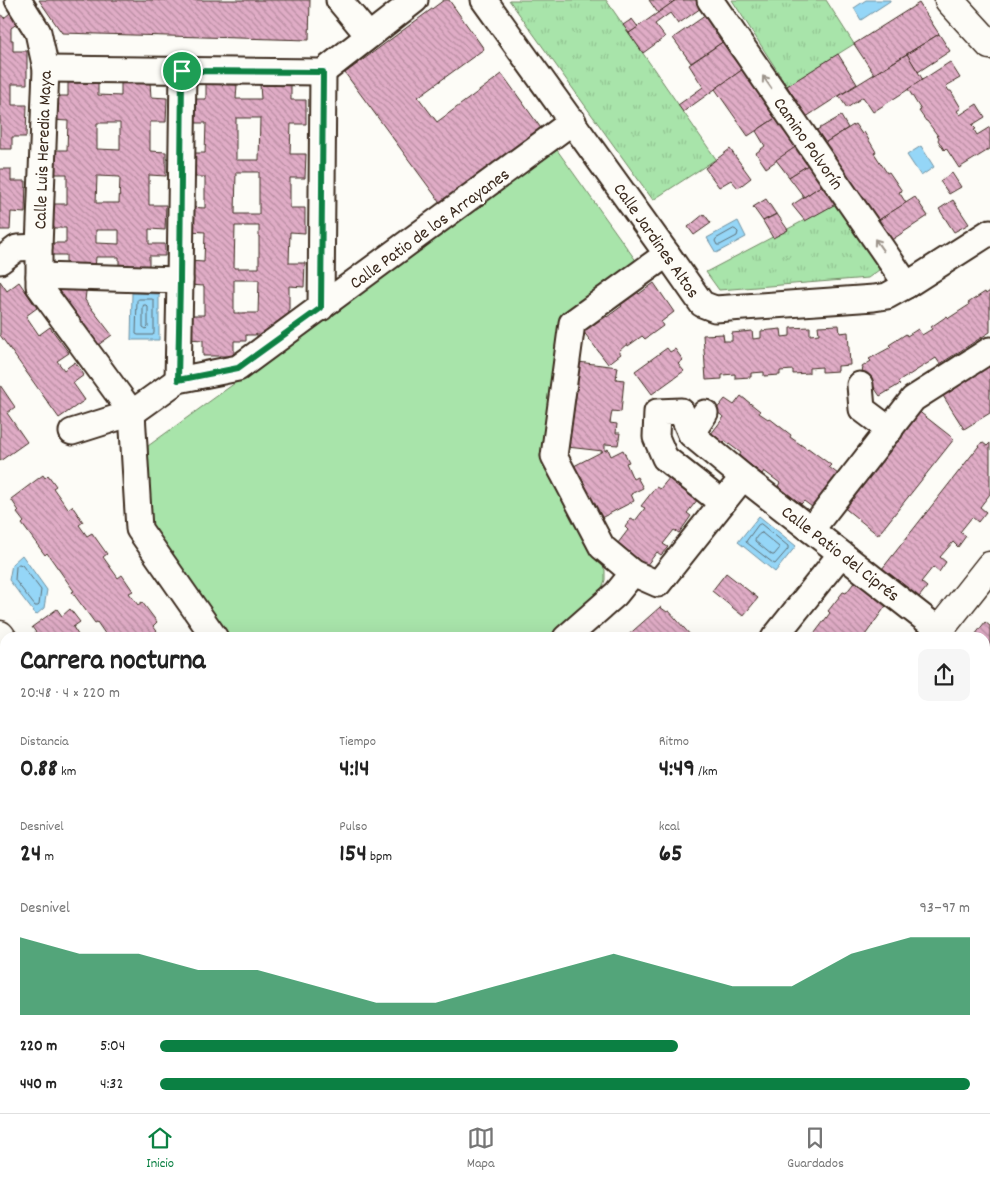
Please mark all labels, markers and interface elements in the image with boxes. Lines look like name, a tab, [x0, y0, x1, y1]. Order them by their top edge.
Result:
pin	[161, 50, 203, 92]
icon: arrive	[168, 57, 196, 85]
street label: Calle Luis Heredia Maya	[29, 70, 60, 230]
one-way arrow	[762, 76, 772, 90]
street label: Camino Polvorín	[766, 93, 848, 196]
street label: Calle Patio de los Arrayanes	[345, 163, 516, 297]
street label: Calle Jardines Altos	[606, 179, 704, 304]
one-way arrow	[874, 238, 884, 252]
street label: Calle Patio del Ciprés	[775, 501, 904, 609]
text: Carrera nocturna	[20, 643, 206, 683]
button: share	[918, 649, 970, 701]
text: 20:48 · 4 × 220 m	[20, 682, 120, 705]
text: Distancia	[20, 732, 69, 752]
text: Tiempo	[339, 732, 376, 752]
text: Ritmo	[659, 732, 689, 752]
text: 0.88	[20, 752, 58, 788]
text: 4:14	[339, 752, 370, 788]
text: 4:49	[659, 752, 695, 788]
text: km	[58, 762, 76, 782]
text: /km	[695, 762, 718, 782]
text: Desnivel	[20, 817, 64, 837]
text: Pulso	[339, 817, 367, 837]
text: kcal	[659, 817, 680, 837]
text: 24	[20, 837, 41, 873]
text: 154	[339, 837, 367, 873]
text: 65	[659, 837, 682, 873]
text: m	[41, 847, 54, 867]
text: bpm	[367, 847, 392, 867]
text: Desnivel	[20, 897, 70, 920]
text: 93–97 m	[920, 897, 970, 920]
text: 220 m	[20, 1035, 57, 1058]
text: 5:04	[100, 1035, 125, 1058]
text: 440 m	[20, 1073, 57, 1096]
text: 4:32	[100, 1073, 123, 1096]
tab: Inicio	[146, 1124, 174, 1174]
tab: Mapa	[467, 1124, 495, 1174]
tab: Guardados	[787, 1124, 844, 1174]

